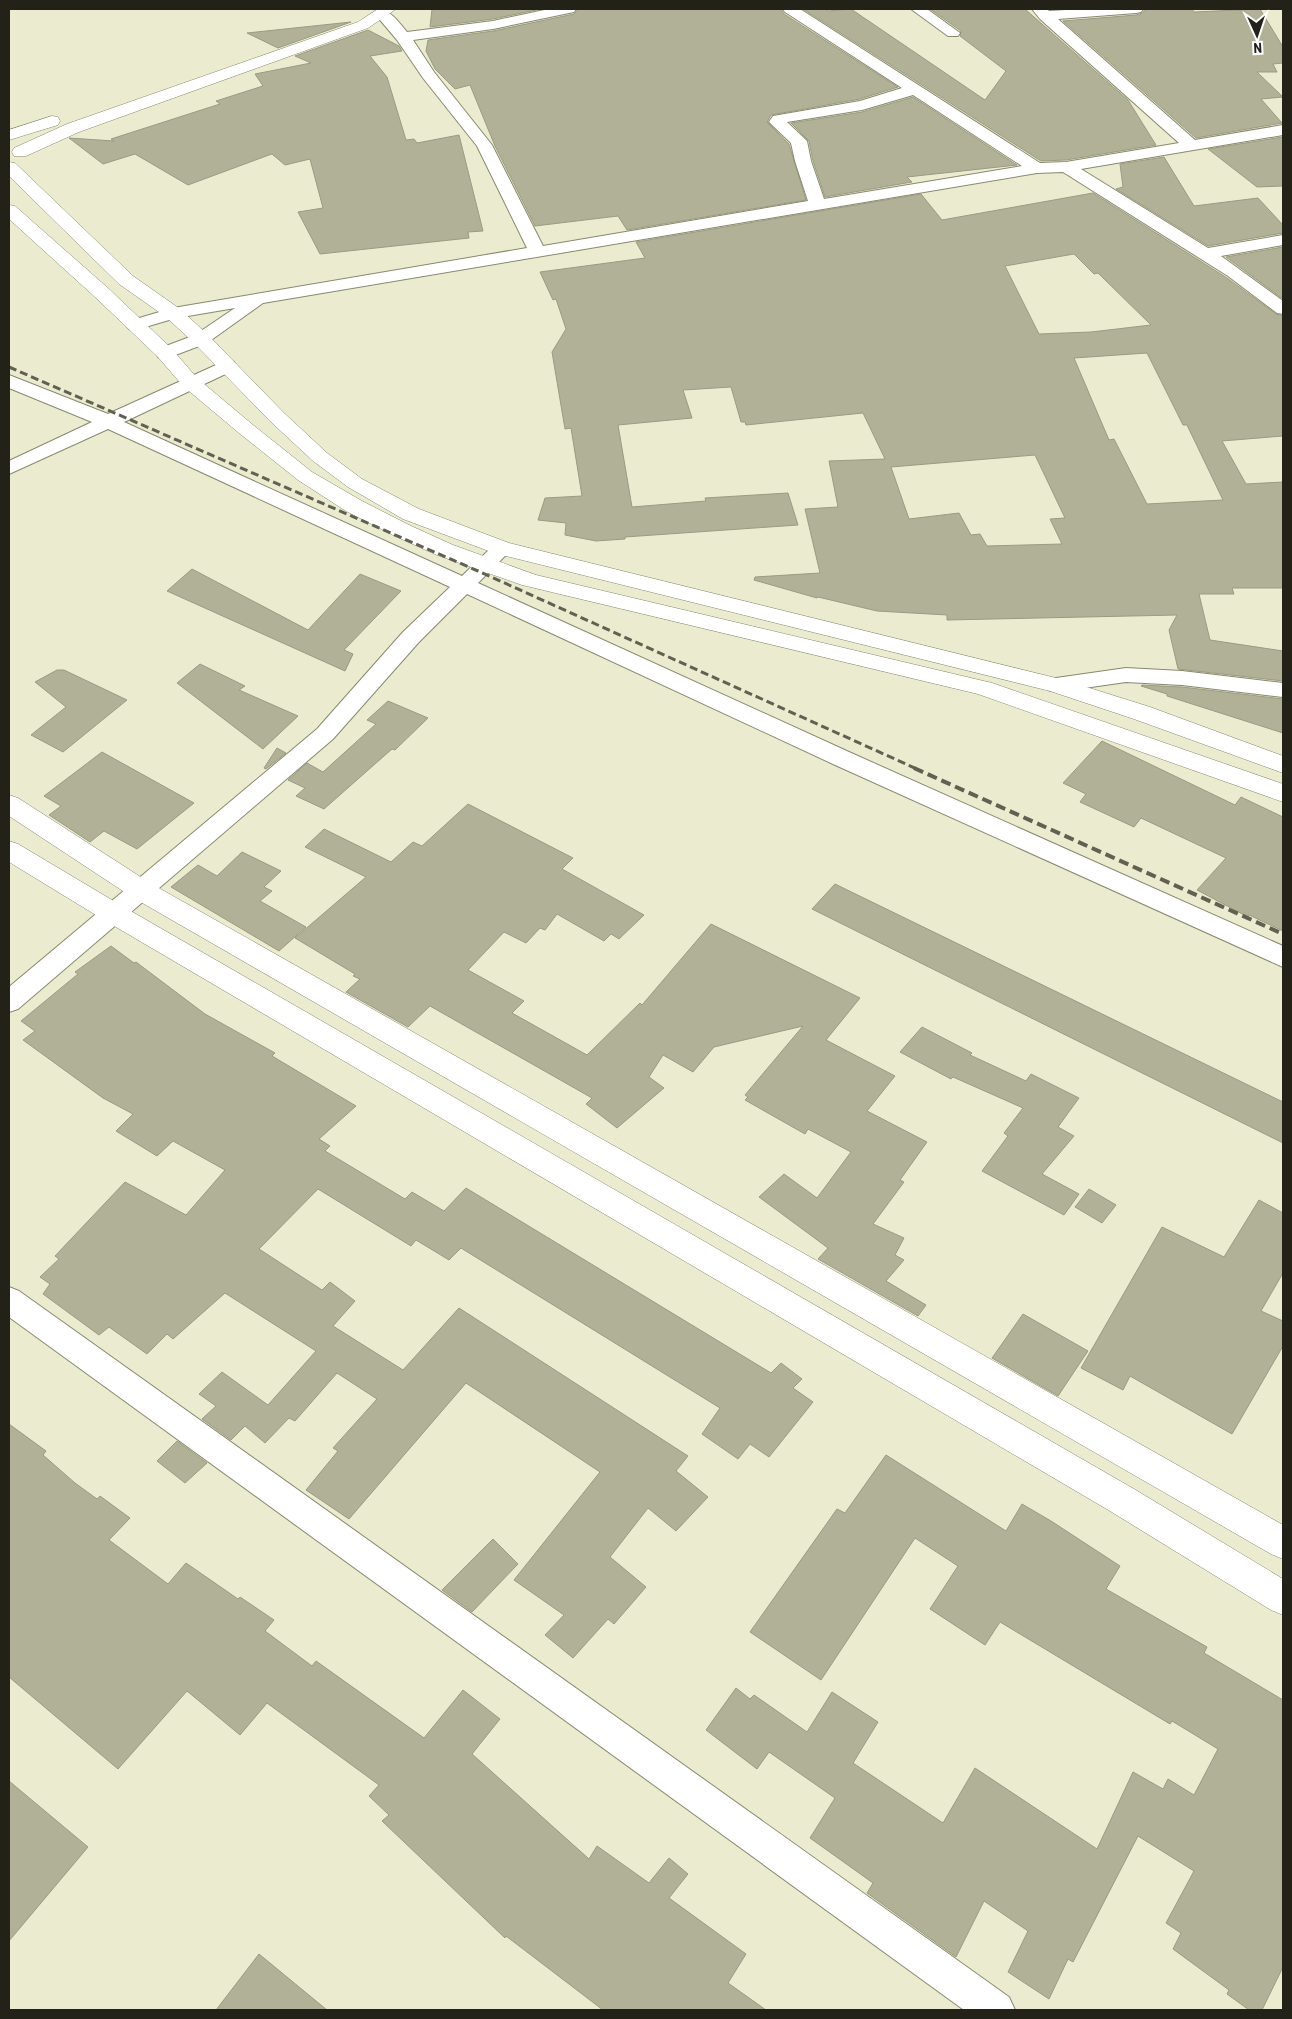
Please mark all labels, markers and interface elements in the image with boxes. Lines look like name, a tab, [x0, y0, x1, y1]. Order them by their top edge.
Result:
north arrow	[1232, 10, 1282, 60]
text: N	[1253, 40, 1262, 56]

